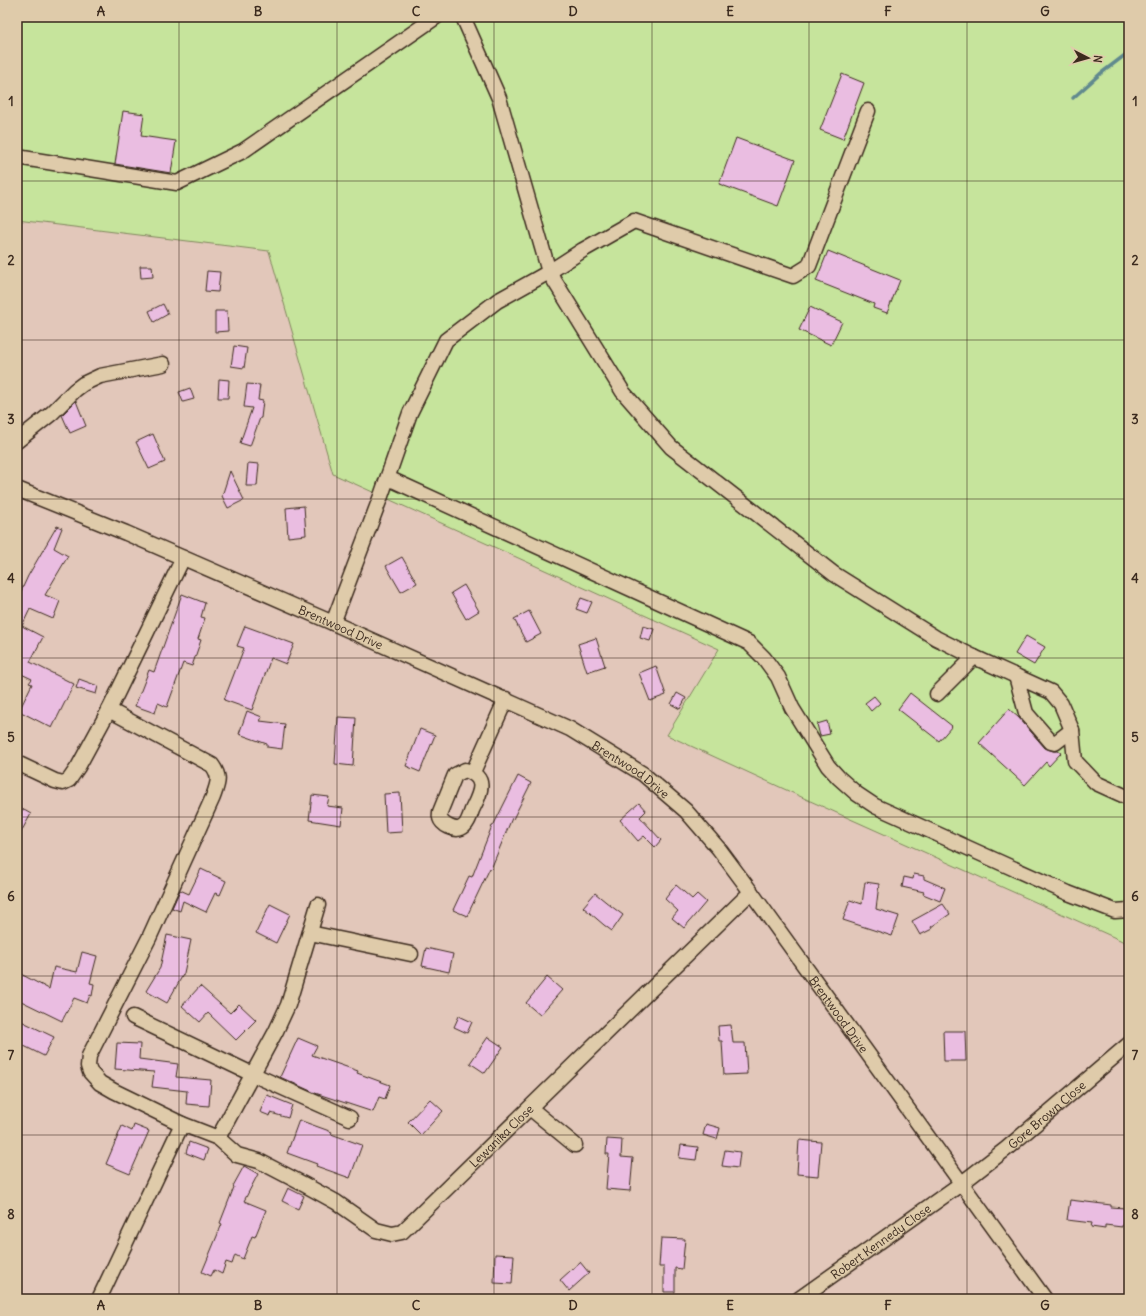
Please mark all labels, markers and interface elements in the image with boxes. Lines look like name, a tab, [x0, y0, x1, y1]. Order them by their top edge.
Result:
text: A	[97, 3, 106, 20]
text: B	[254, 3, 263, 20]
text: C	[412, 3, 421, 20]
text: D	[568, 3, 578, 20]
text: E	[726, 3, 734, 20]
text: F	[884, 3, 892, 20]
text: G	[1040, 3, 1050, 20]
north arrow	[1068, 38, 1108, 78]
text: N	[1091, 55, 1105, 64]
text: 1	[8, 93, 14, 110]
text: 1	[1132, 93, 1138, 110]
text: 2	[7, 252, 15, 269]
text: 2	[1131, 252, 1139, 269]
text: 3	[7, 411, 15, 428]
text: 3	[1131, 411, 1139, 428]
text: 4	[7, 570, 15, 587]
text: 4	[1131, 570, 1139, 587]
street label: Brentwood Drive	[296, 601, 386, 652]
text: 5	[7, 729, 15, 746]
text: 5	[1131, 729, 1139, 746]
street label: Brentwood Drive	[590, 737, 673, 801]
text: 6	[7, 888, 15, 905]
text: 6	[1131, 888, 1139, 905]
street label: Brentwood Drive	[807, 973, 872, 1055]
text: 7	[8, 1047, 15, 1064]
text: 7	[1132, 1047, 1139, 1064]
street label: Gore Brown Close	[1005, 1077, 1088, 1152]
street label: Lewanika Close	[466, 1101, 536, 1170]
street label: Robert Kennedy Close	[828, 1200, 933, 1282]
text: 8	[7, 1206, 15, 1223]
text: 8	[1131, 1206, 1139, 1223]
text: A	[97, 1297, 106, 1314]
text: B	[254, 1297, 263, 1314]
text: C	[412, 1297, 421, 1314]
text: D	[568, 1297, 578, 1314]
text: E	[726, 1297, 734, 1314]
text: F	[884, 1297, 892, 1314]
text: G	[1040, 1297, 1050, 1314]

